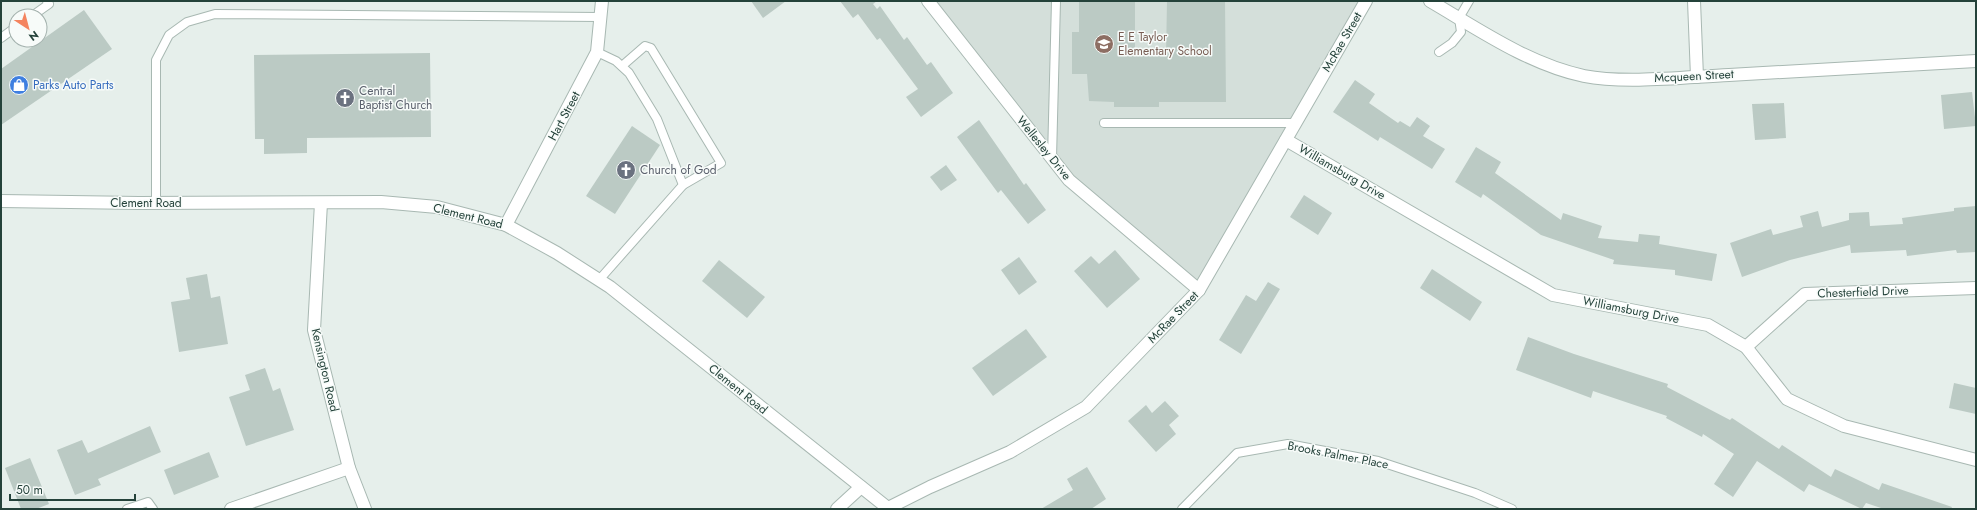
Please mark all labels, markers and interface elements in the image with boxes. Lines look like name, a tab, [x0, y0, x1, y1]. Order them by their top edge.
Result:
north arrow	[8, 8, 48, 48]
street label: McRae Street	[1318, 9, 1366, 75]
text: N	[26, 27, 42, 45]
place label: E E Taylor Elementary School	[1118, 28, 1212, 60]
school or university icon: E E Taylor Elementary School	[1093, 33, 1115, 55]
street label: Mcqueen Street	[1654, 65, 1734, 87]
shop icon: Parks Auto Parts	[8, 74, 30, 96]
place label: Parks Auto Parts	[33, 76, 114, 94]
place label: Central Baptist Church	[359, 82, 432, 114]
church icon: Central Baptist Church	[334, 87, 356, 109]
street label: Hart Street	[543, 88, 585, 144]
street label: Wellesley Drive	[1012, 112, 1076, 184]
street label: Williamsburg Drive	[1295, 140, 1389, 204]
church icon: Church of God	[615, 159, 637, 181]
place label: Church of God	[640, 161, 717, 179]
street label: Clement Road	[110, 194, 182, 212]
street label: Clement Road	[431, 199, 505, 233]
street label: Chesterfield Drive	[1817, 281, 1909, 303]
street label: McRae Street	[1143, 287, 1203, 347]
street label: Williamsburg Drive	[1581, 292, 1681, 328]
street label: Kensington Road	[307, 326, 343, 414]
street label: Clement Road	[705, 360, 771, 418]
street label: Brooks Palmer Place	[1286, 436, 1390, 474]
scale bar	[10, 476, 135, 502]
text: 50 m	[16, 481, 43, 499]

